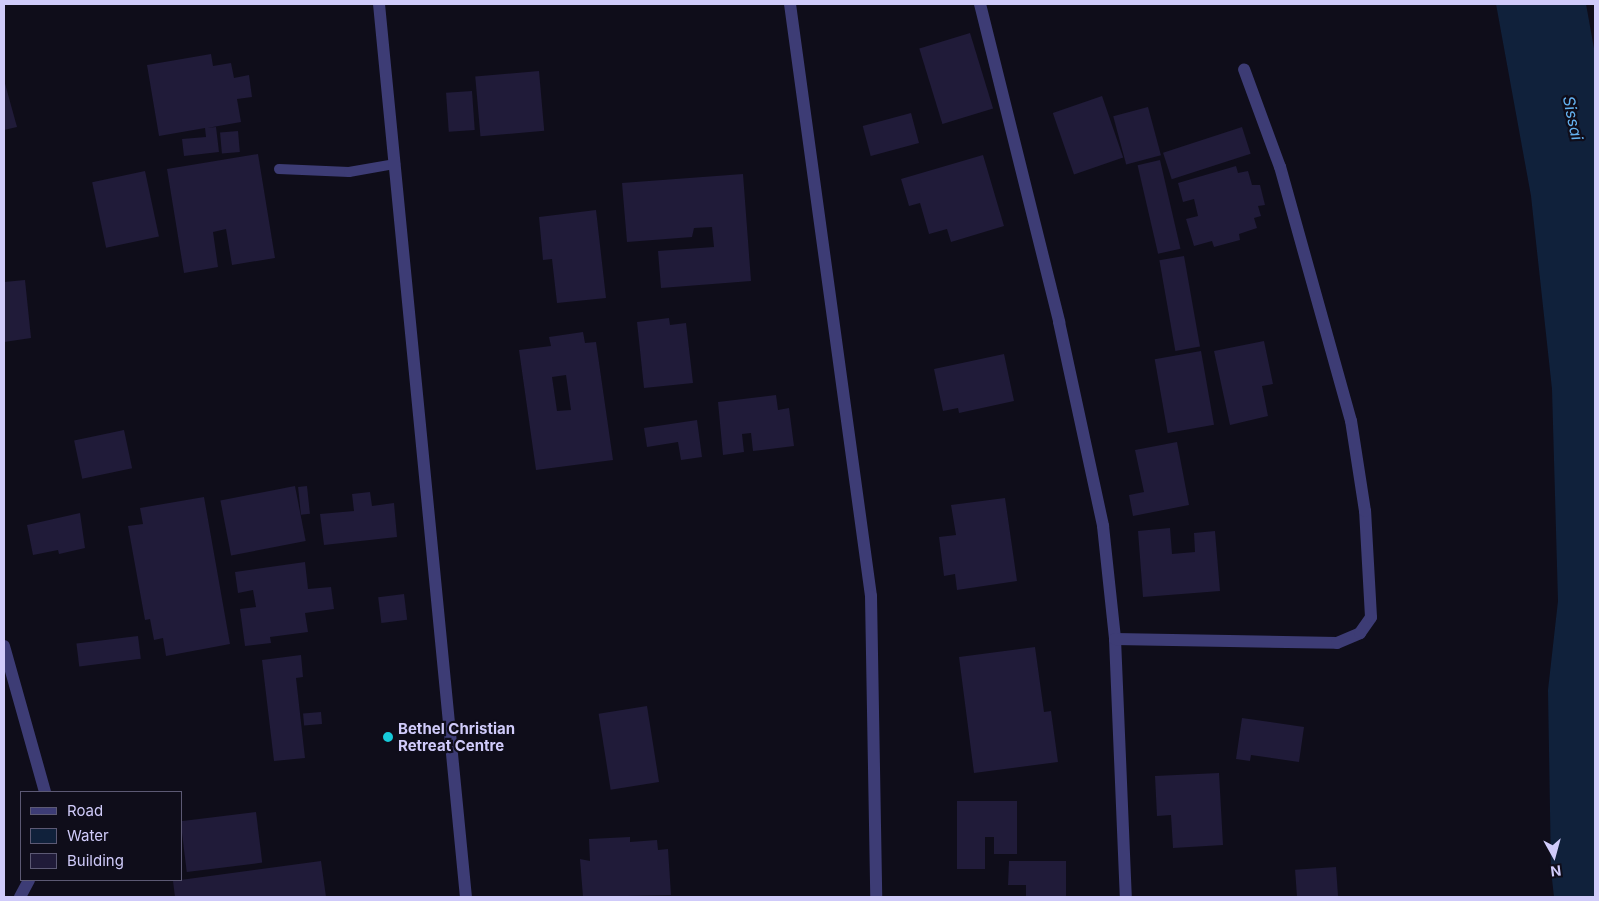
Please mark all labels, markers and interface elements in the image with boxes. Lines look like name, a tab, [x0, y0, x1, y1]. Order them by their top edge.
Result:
water label: Sissai	[1559, 94, 1587, 142]
place label: Bethel Christian Retreat Centre	[398, 719, 515, 754]
marker: Bethel Christian Retreat Centre	[382, 731, 394, 743]
legend	[20, 791, 182, 881]
text: Road	[67, 801, 103, 820]
text: Water	[67, 826, 109, 845]
north arrow	[1529, 831, 1579, 881]
text: Building	[67, 851, 124, 870]
text: N	[1550, 862, 1562, 880]

